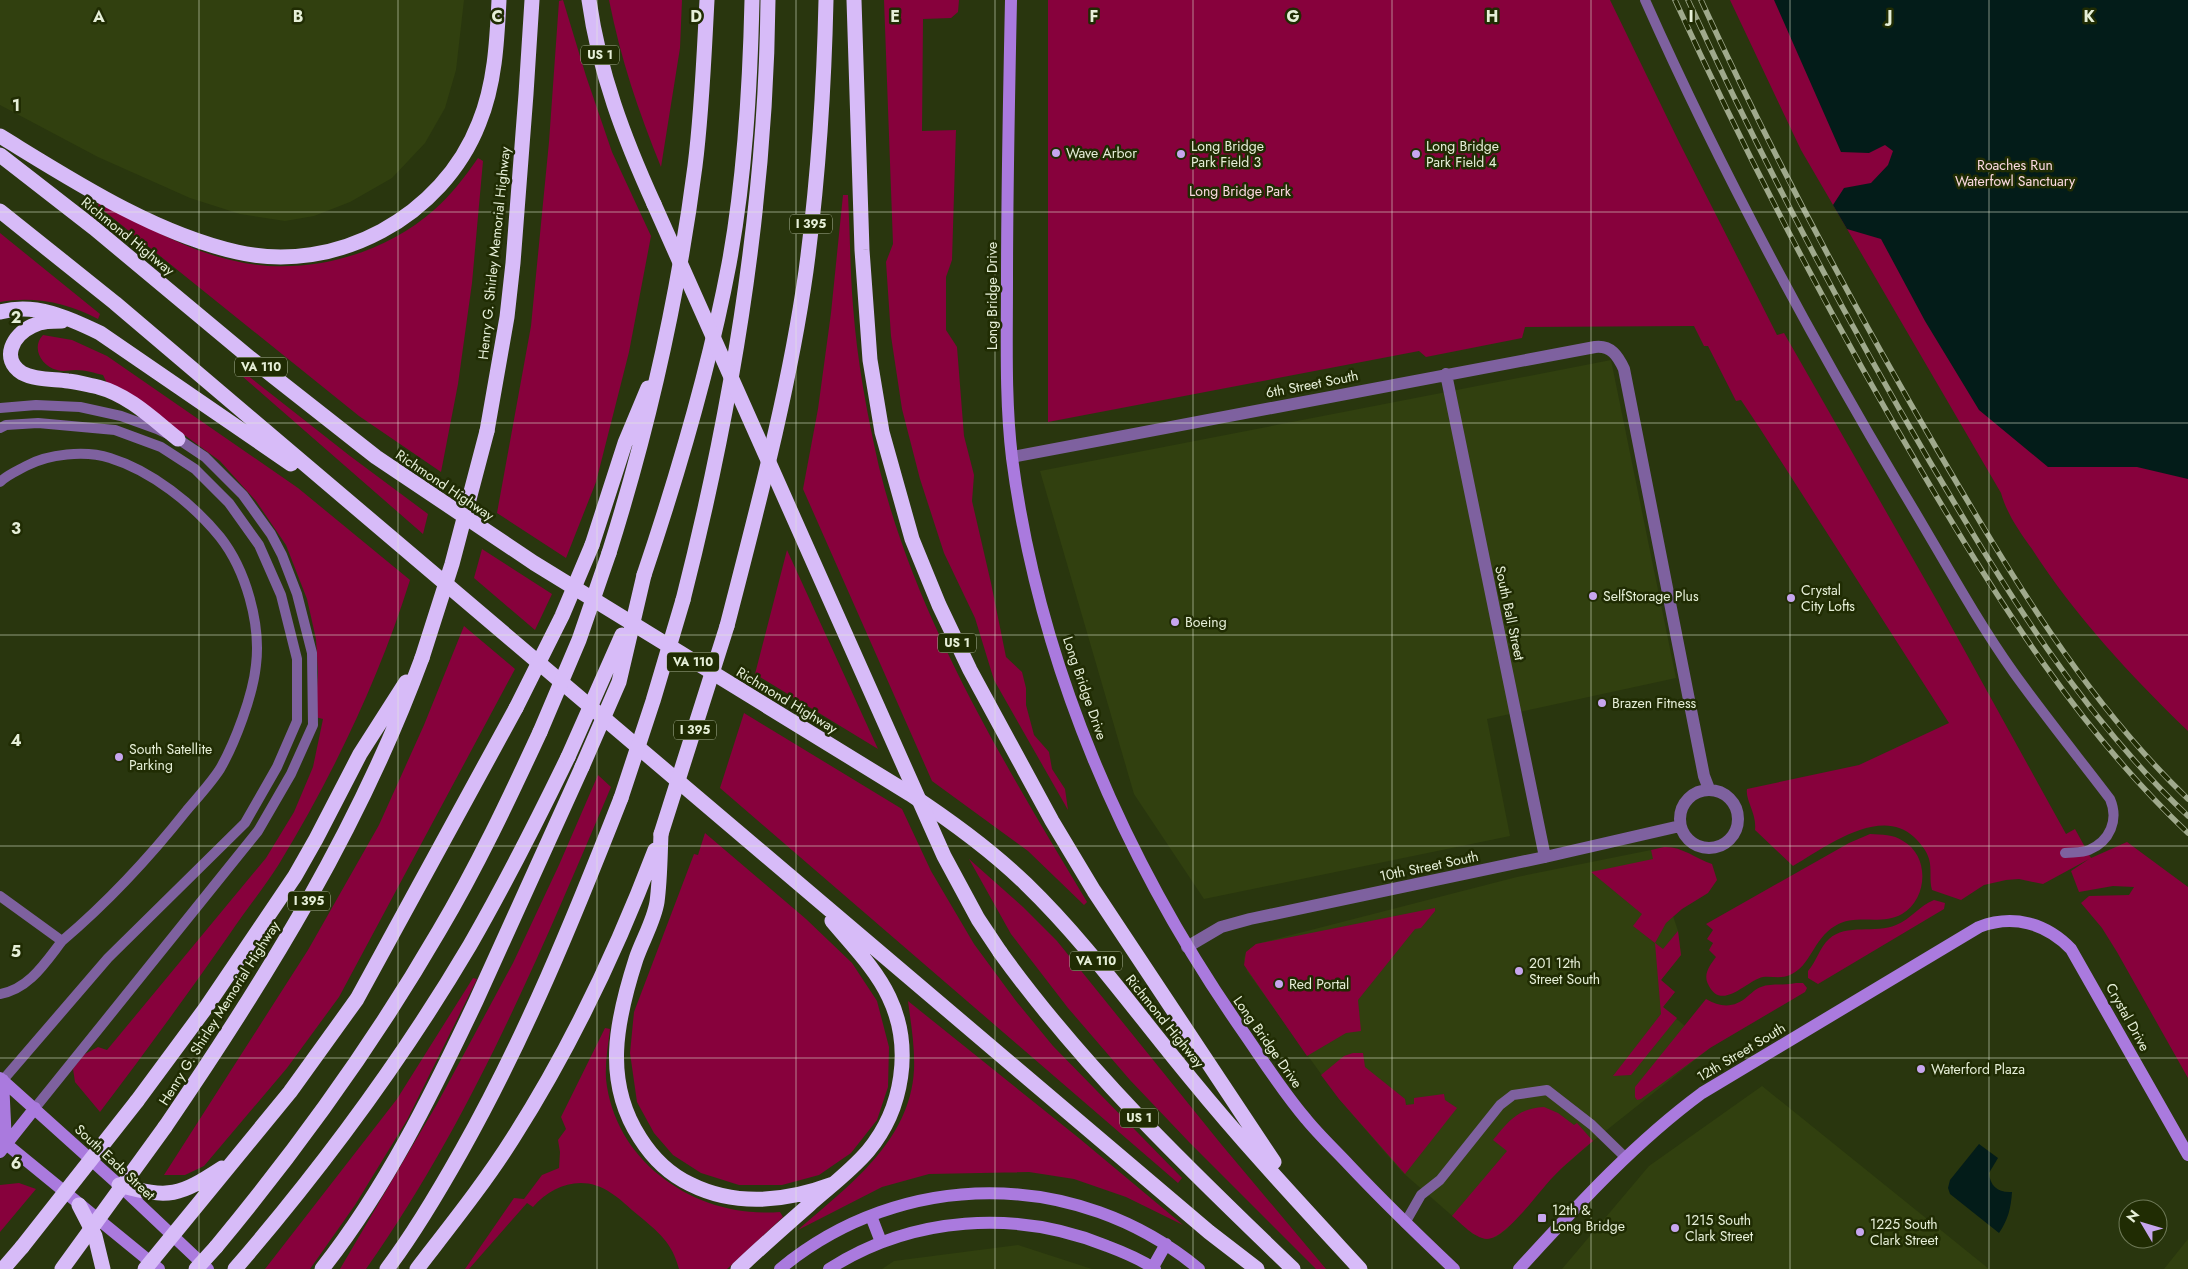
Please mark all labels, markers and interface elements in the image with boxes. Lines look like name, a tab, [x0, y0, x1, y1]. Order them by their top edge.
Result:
text: A	[92, 5, 105, 28]
text: B	[293, 5, 303, 28]
text: C	[491, 5, 503, 28]
text: D	[690, 5, 702, 28]
text: E	[890, 5, 900, 28]
text: F	[1090, 5, 1098, 28]
text: G	[1286, 5, 1300, 28]
text: H	[1486, 5, 1498, 28]
text: I	[1688, 5, 1694, 28]
text: J	[1884, 5, 1893, 28]
text: K	[2083, 5, 2095, 28]
road number: US 1	[581, 46, 619, 64]
text: 1	[12, 94, 20, 117]
place label: Long Bridge Park Field 3	[1191, 136, 1264, 172]
place label: Long Bridge Park Field 4	[1426, 136, 1499, 172]
place label: Wave Arbor	[1066, 143, 1137, 163]
street label: Henry G. Shirley Memorial Highway	[473, 145, 515, 360]
marker: Wave Arbor	[1050, 147, 1062, 159]
marker: Long Bridge Park Field 3	[1175, 148, 1187, 160]
marker: Long Bridge Park Field 4	[1410, 148, 1422, 160]
park label: Roaches Run Waterfowl Sanctuary	[1955, 155, 2076, 191]
park label: Long Bridge Park	[1189, 181, 1292, 201]
street label: Richmond Highway	[77, 192, 180, 280]
road number: I 395	[790, 214, 832, 233]
street label: Long Bridge Drive	[982, 242, 1002, 350]
text: 2	[11, 306, 21, 329]
road number: VA 110	[235, 358, 287, 377]
street label: 6th Street South	[1264, 365, 1360, 403]
street label: Richmond Highway	[392, 445, 499, 526]
text: 3	[11, 517, 21, 540]
street label: South Ball Street	[1490, 564, 1530, 663]
place label: Crystal City Lofts	[1801, 580, 1855, 616]
place label: SelfStorage Plus	[1603, 586, 1699, 606]
marker: SelfStorage Plus	[1587, 590, 1599, 602]
marker: Crystal City Lofts	[1785, 592, 1797, 604]
place label: Boeing	[1185, 612, 1227, 632]
marker: Boeing	[1169, 616, 1181, 628]
road number: US 1	[938, 634, 976, 652]
street label: Long Bridge Drive	[1058, 634, 1112, 742]
road number: VA 110	[667, 652, 719, 672]
street label: Richmond Highway	[733, 662, 842, 739]
place label: Brazen Fitness	[1612, 693, 1697, 713]
marker: Brazen Fitness	[1596, 697, 1608, 709]
road number: I 395	[674, 720, 716, 740]
text: 4	[10, 729, 22, 752]
place label: South Satellite Parking	[129, 739, 212, 775]
marker: South Satellite Parking	[113, 751, 125, 763]
street label: 10th Street South	[1378, 846, 1480, 886]
road number: I 395	[288, 891, 330, 910]
street label: Henry G. Shirley Memorial Highway	[154, 916, 285, 1109]
text: 5	[11, 940, 21, 963]
road number: VA 110	[1070, 951, 1122, 970]
place label: 201 12th Street South	[1529, 953, 1600, 989]
marker: 201 12th Street South	[1513, 965, 1525, 977]
street label: Richmond Highway	[1121, 970, 1209, 1073]
place label: Red Portal	[1289, 974, 1349, 994]
marker: Red Portal	[1273, 978, 1285, 990]
street label: Crystal Drive	[2101, 979, 2155, 1055]
street label: Long Bridge Drive	[1229, 992, 1307, 1092]
street label: 12th Street South	[1693, 1018, 1789, 1086]
place label: Waterford Plaza	[1931, 1059, 2025, 1079]
marker: Waterford Plaza	[1915, 1063, 1927, 1075]
road number: US 1	[1120, 1108, 1158, 1128]
street label: South Eads Street	[70, 1119, 160, 1205]
text: 6	[11, 1152, 21, 1175]
north arrow	[2118, 1199, 2168, 1249]
place label: 12th & Long Bridge	[1552, 1200, 1625, 1236]
text: N	[2121, 1205, 2144, 1227]
place label: 1215 South Clark Street	[1685, 1210, 1754, 1246]
marker: 12th & Long Bridge	[1536, 1212, 1548, 1224]
place label: 1225 South Clark Street	[1870, 1214, 1939, 1250]
marker: 1215 South Clark Street	[1669, 1222, 1681, 1234]
marker: 1225 South Clark Street	[1854, 1226, 1866, 1238]

